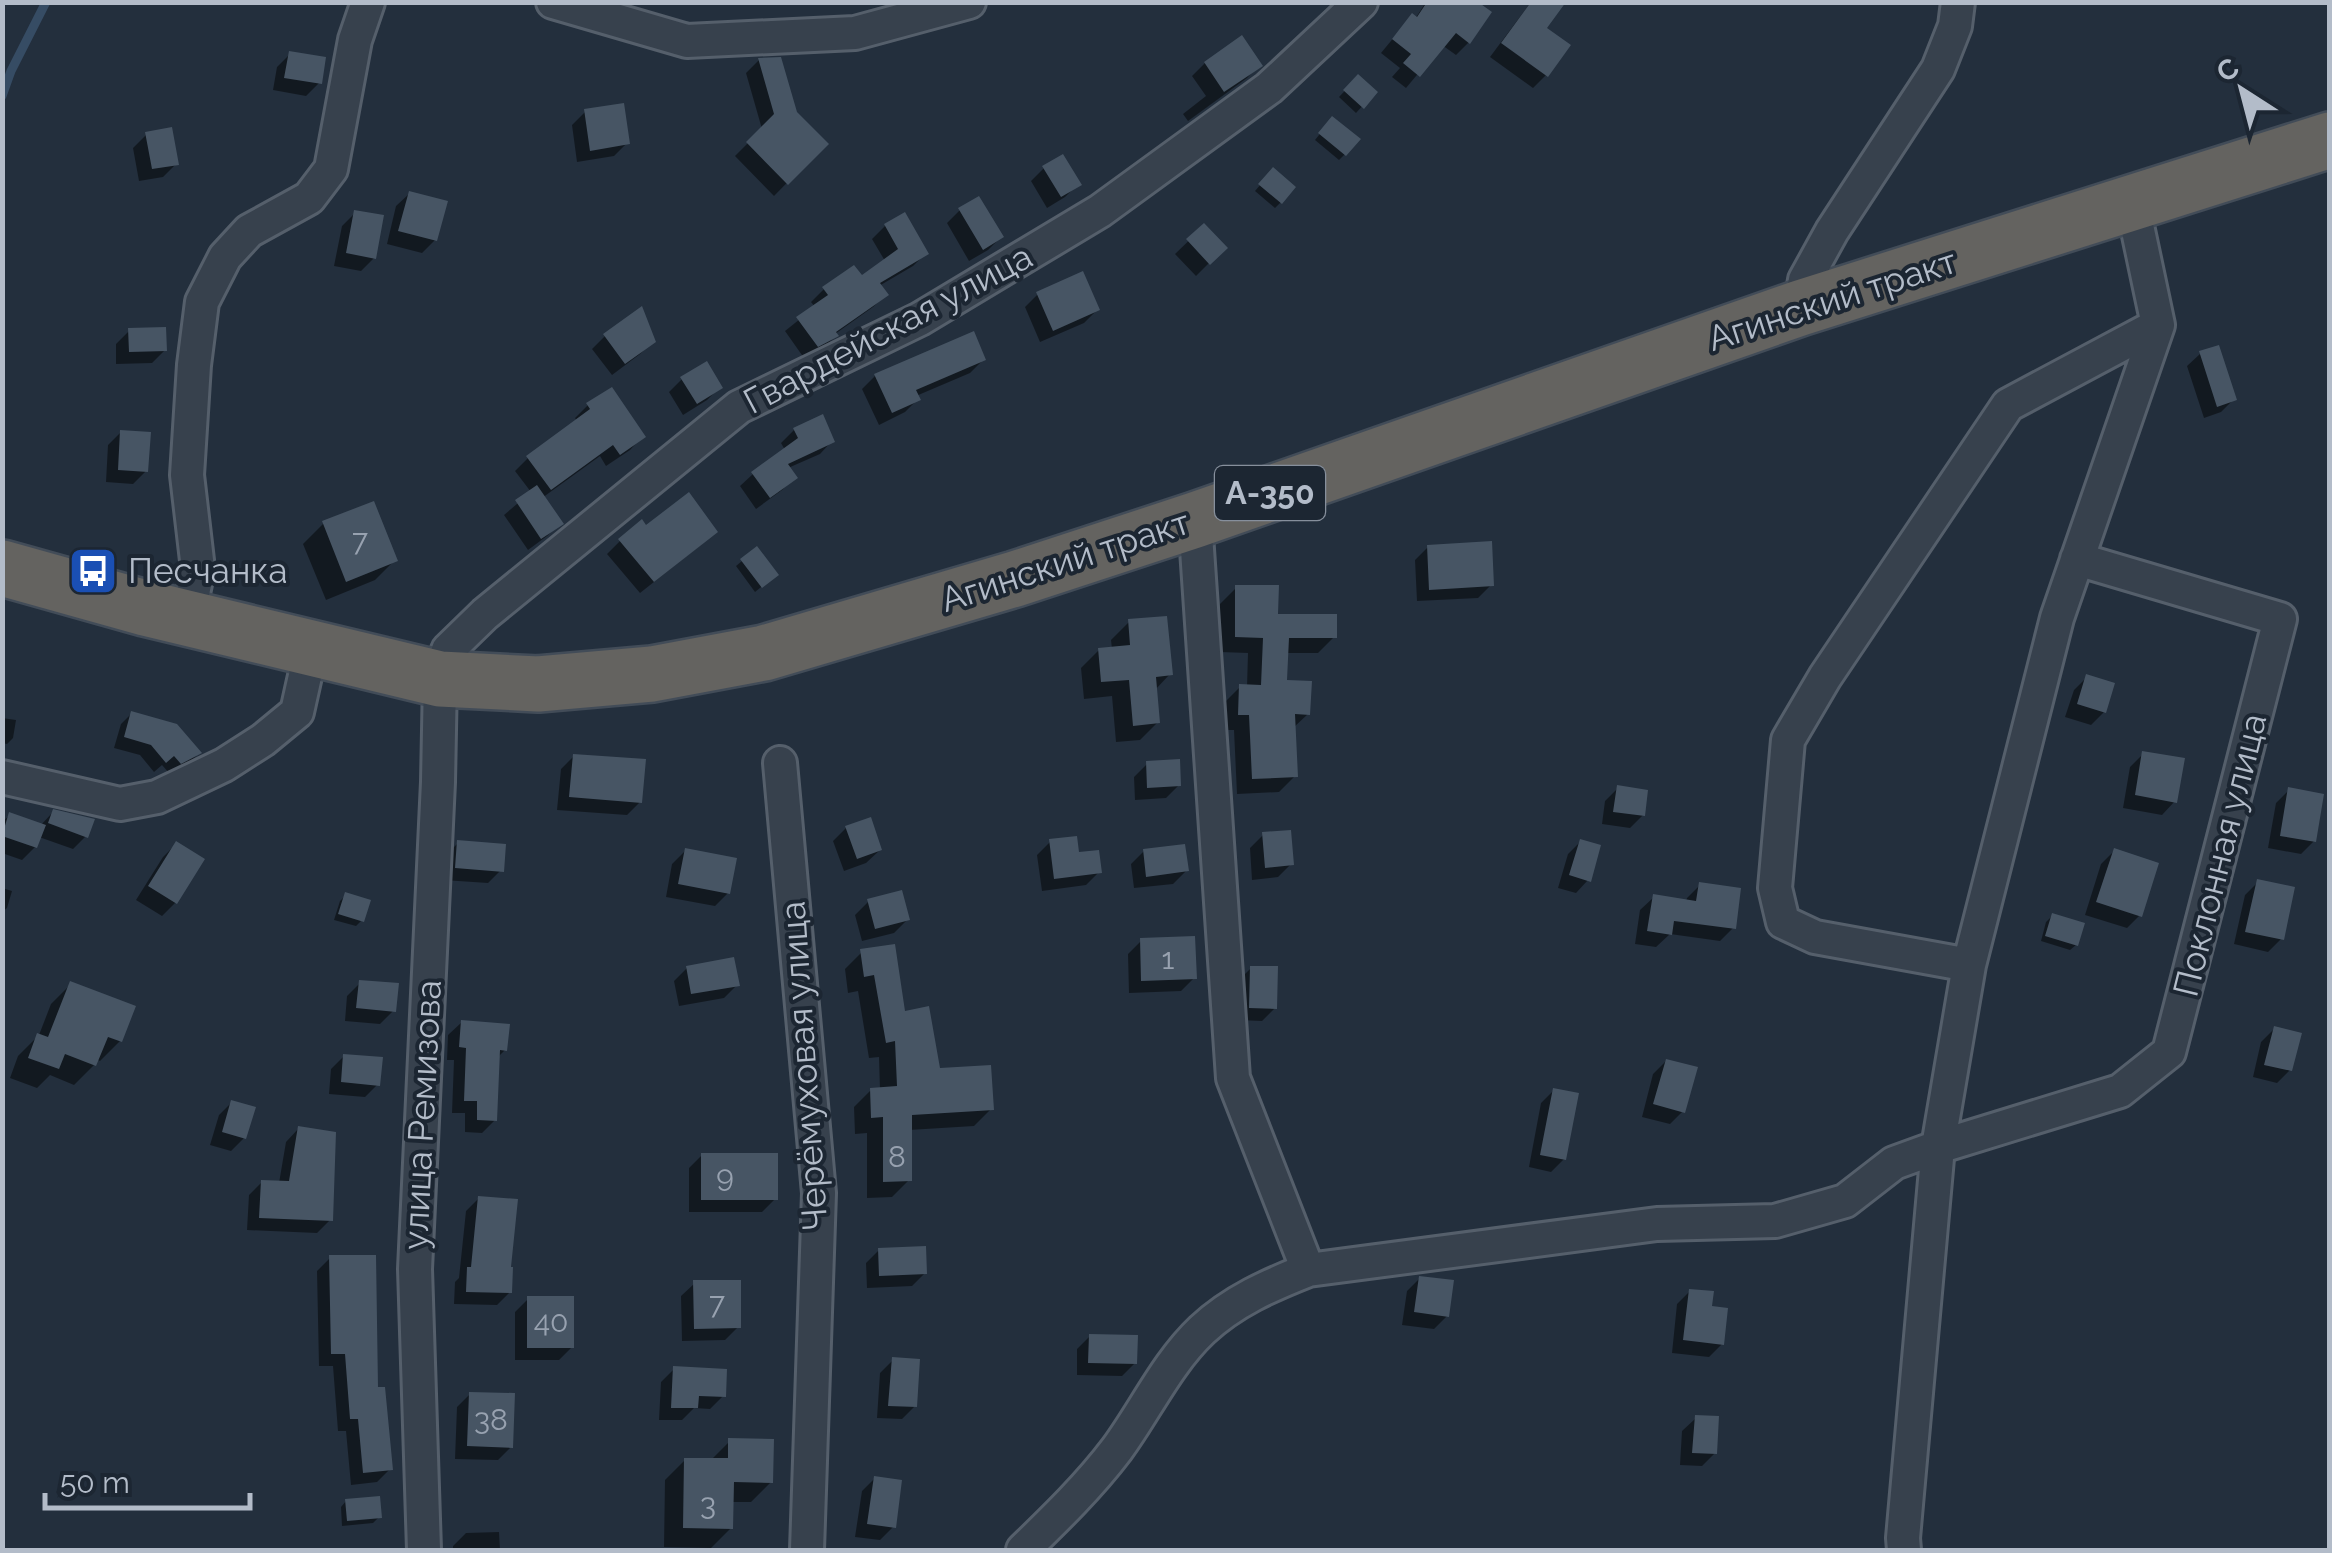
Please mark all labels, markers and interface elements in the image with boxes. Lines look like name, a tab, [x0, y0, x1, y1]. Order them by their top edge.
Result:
north arrow	[2192, 40, 2292, 140]
text: С	[2210, 51, 2245, 89]
street label: Гвардейская улица	[737, 235, 1039, 422]
street label: Агинский тракт	[1702, 240, 1962, 359]
road number: А-350	[1215, 466, 1325, 520]
street label: Агинский тракт	[935, 501, 1195, 620]
house number: 7	[352, 523, 368, 558]
bus stop icon: Песчанка	[67, 545, 119, 597]
place label: Песчанка	[128, 550, 288, 591]
street label: Поклонная улица	[2165, 709, 2274, 1000]
street label: Черёмуховая улица	[772, 900, 835, 1232]
house number: 1	[1162, 941, 1175, 976]
street label: улица Ремизова	[394, 979, 449, 1251]
house number: 8	[888, 1139, 906, 1174]
house number: 9	[716, 1158, 734, 1193]
house number: 7	[709, 1286, 725, 1321]
house number: 40	[534, 1304, 568, 1339]
house number: 38	[474, 1402, 508, 1437]
scale bar	[45, 1448, 250, 1510]
text: 50 m	[60, 1465, 130, 1500]
house number: 3	[700, 1487, 716, 1522]

